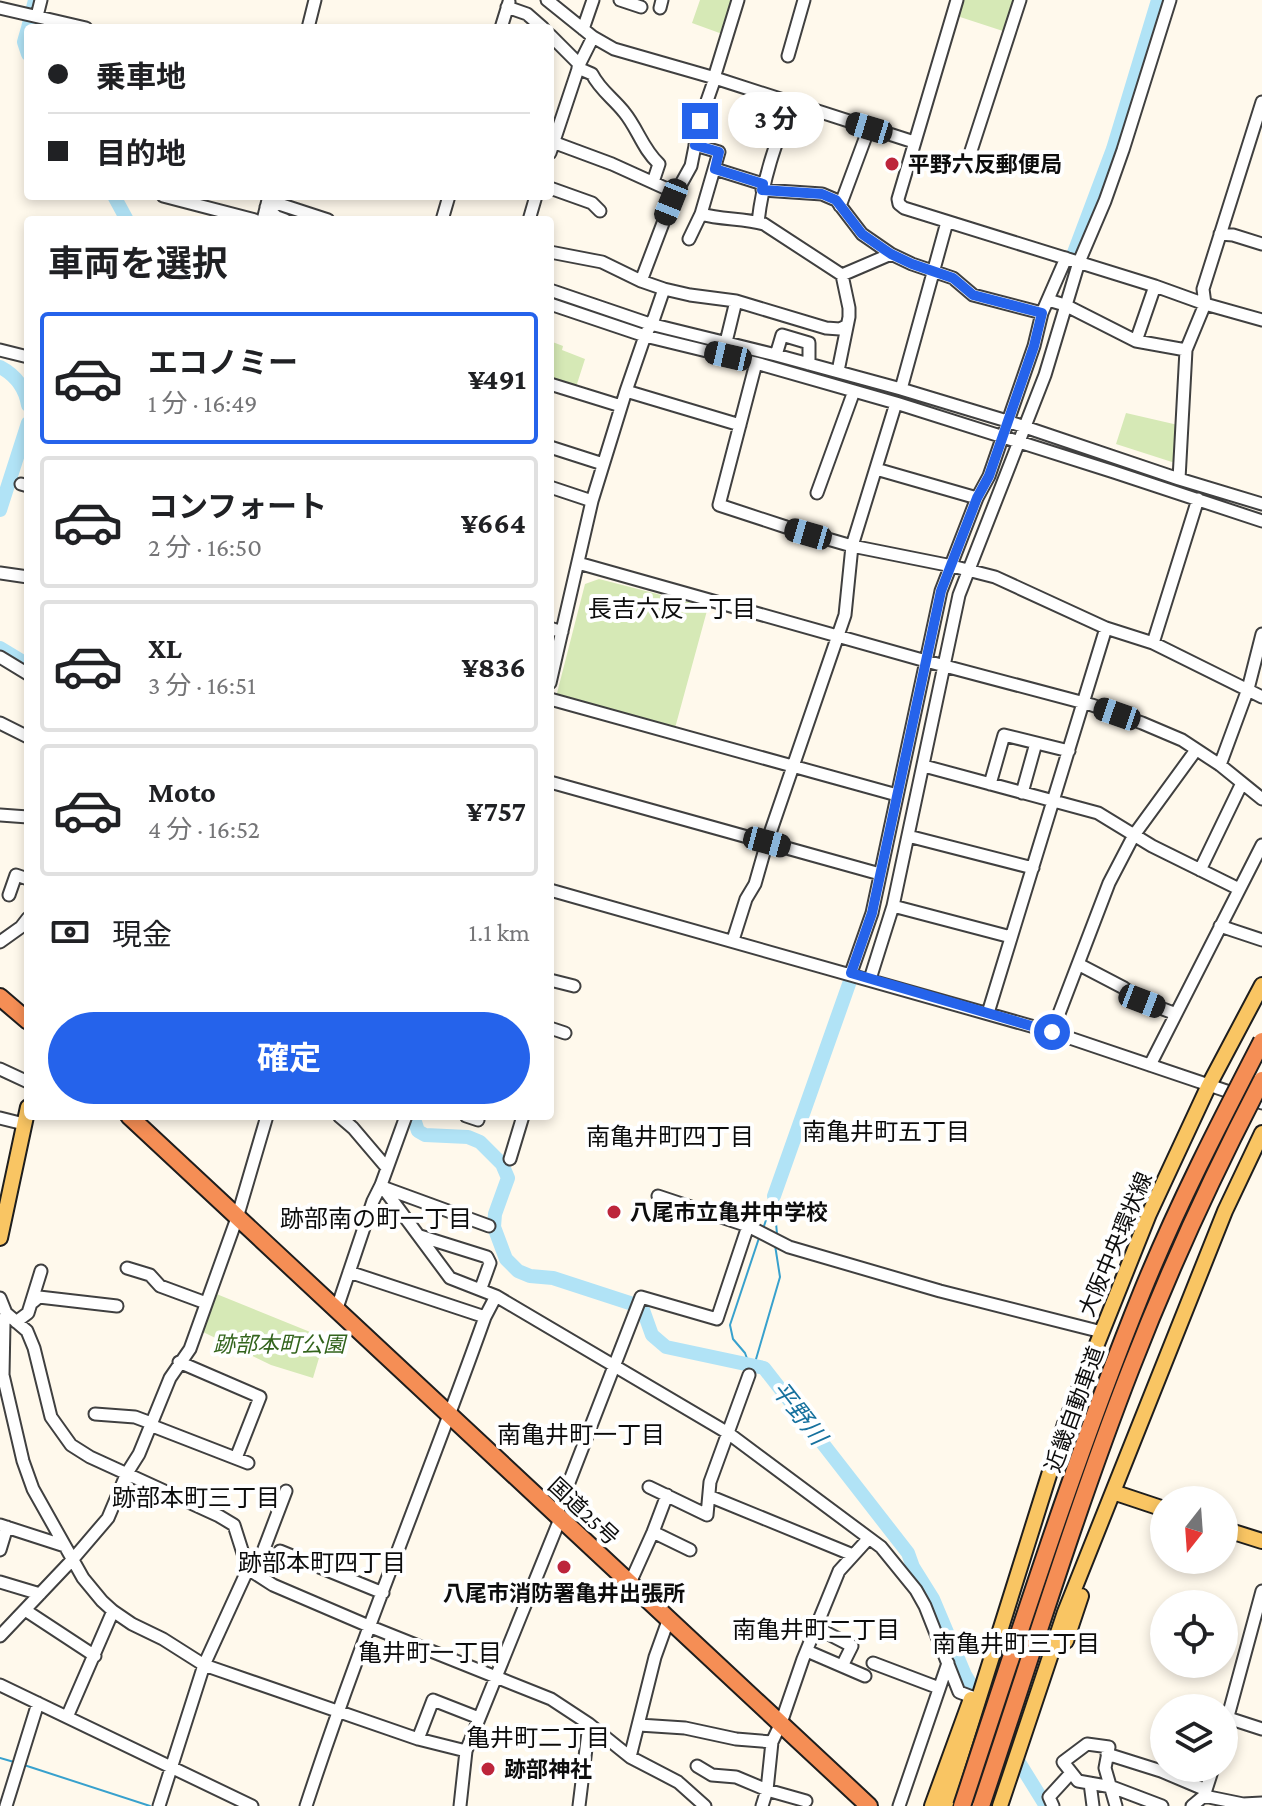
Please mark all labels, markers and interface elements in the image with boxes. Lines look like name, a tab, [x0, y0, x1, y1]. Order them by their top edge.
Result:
text: 乗車地	[96, 60, 186, 93]
callout: 3 分	[728, 93, 824, 149]
route end	[682, 103, 718, 139]
text: 3 分	[754, 105, 798, 134]
car	[843, 110, 895, 146]
text: 目的地	[96, 137, 186, 170]
place label: 平野六反郵便局	[908, 152, 1062, 177]
marker: 平野六反郵便局	[883, 155, 901, 173]
car	[651, 175, 691, 229]
text: 車両を選択	[48, 244, 228, 284]
car	[702, 339, 754, 373]
icon: car	[52, 342, 124, 414]
text: エコノミー	[148, 346, 298, 379]
text: ¥491	[468, 362, 526, 395]
text: 1 分 · 16:49	[148, 389, 258, 418]
icon: car	[52, 486, 124, 558]
text: コンフォート	[148, 490, 327, 523]
text: ¥664	[461, 506, 526, 539]
car	[782, 516, 834, 552]
text: 2 分 · 16:50	[148, 533, 262, 562]
district label: 長吉六反一丁目	[588, 595, 756, 622]
icon: car	[52, 630, 124, 702]
text: XL	[148, 631, 182, 664]
text: ¥836	[461, 650, 526, 683]
text: 3 分 · 16:51	[148, 671, 256, 700]
car	[1090, 695, 1144, 733]
icon: car	[52, 774, 124, 846]
text: Moto	[148, 775, 216, 808]
text: ¥757	[466, 794, 526, 827]
text: 4 分 · 16:52	[148, 815, 260, 844]
car	[741, 824, 793, 860]
icon: cash	[48, 910, 92, 954]
text: 現金	[112, 918, 172, 951]
text: 1.1 km	[469, 918, 530, 947]
car	[1115, 981, 1169, 1021]
button: 確定	[48, 1012, 530, 1104]
route start	[1034, 1014, 1070, 1050]
district label: 南亀井町五丁目	[802, 1118, 970, 1145]
district label: 南亀井町四丁目	[586, 1123, 754, 1150]
street label: 大阪中央環状線	[1074, 1168, 1157, 1320]
place label: 八尾市立亀井中学校	[630, 1200, 828, 1225]
marker: 八尾市立亀井中学校	[605, 1203, 623, 1221]
district label: 跡部南の町一丁目	[280, 1205, 472, 1232]
park label: 跡部本町公園	[213, 1332, 348, 1357]
street label: 近畿自動車道	[1040, 1343, 1109, 1475]
water label: 平野川	[767, 1376, 834, 1452]
district label: 南亀井町一丁目	[497, 1421, 665, 1448]
street label: 国道25号	[543, 1473, 624, 1550]
district label: 跡部本町三丁目	[112, 1484, 280, 1511]
north arrow	[1150, 1486, 1238, 1574]
map controls	[1150, 1486, 1238, 1782]
district label: 跡部本町四丁目	[238, 1549, 406, 1576]
marker: 八尾市消防署亀井出張所	[555, 1558, 573, 1576]
place label: 八尾市消防署亀井出張所	[443, 1581, 685, 1606]
button: locate	[1150, 1590, 1238, 1678]
district label: 南亀井町二丁目	[732, 1616, 900, 1643]
district label: 南亀井町三丁目	[932, 1630, 1100, 1657]
district label: 亀井町一丁目	[358, 1639, 502, 1666]
button: layers	[1150, 1694, 1238, 1782]
district label: 亀井町二丁目	[466, 1724, 610, 1751]
place label: 跡部神社	[504, 1757, 592, 1782]
marker: 跡部神社	[479, 1760, 497, 1778]

